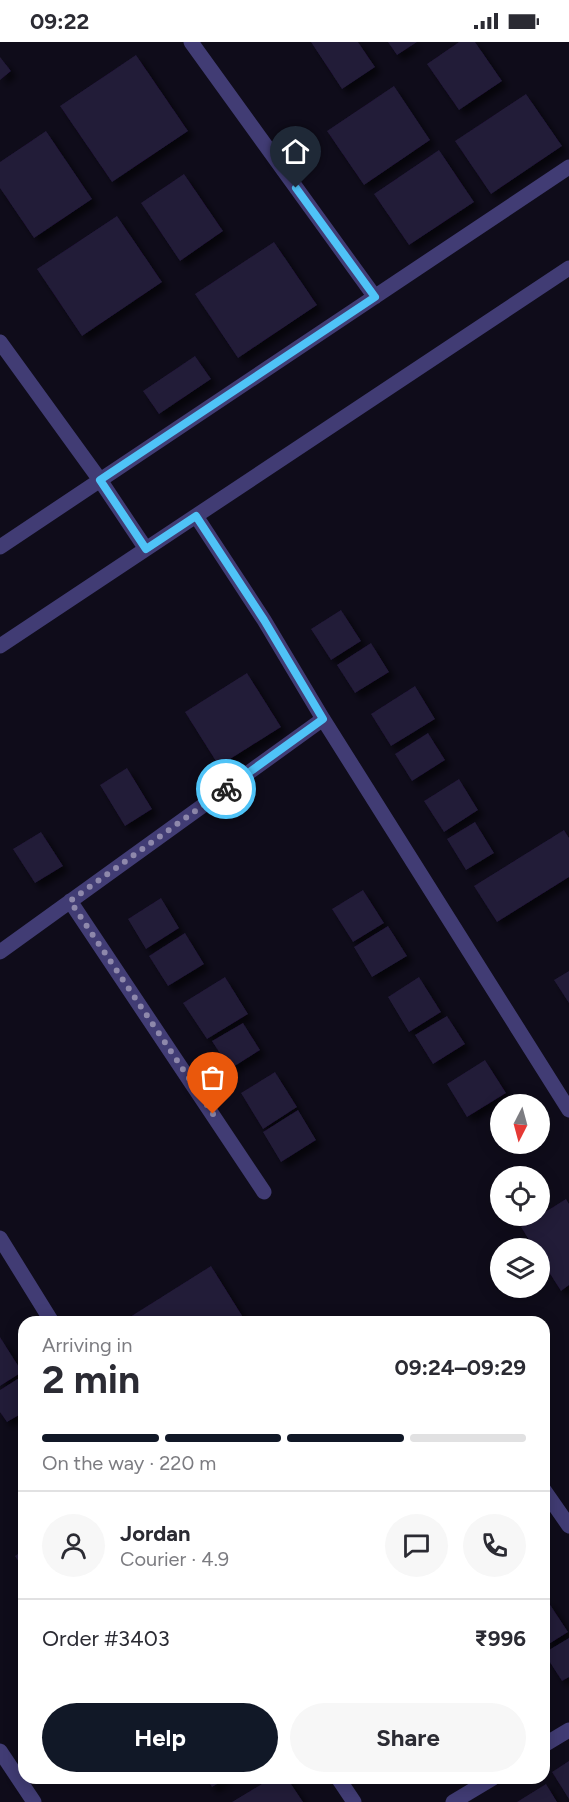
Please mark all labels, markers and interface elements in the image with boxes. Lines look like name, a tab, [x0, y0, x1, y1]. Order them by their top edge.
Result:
text: 09:22	[30, 8, 89, 35]
pin	[270, 126, 321, 188]
icon: home	[279, 135, 312, 168]
courier	[196, 759, 256, 819]
icon: bike	[210, 773, 243, 806]
pin	[187, 1052, 238, 1114]
icon: bag	[196, 1061, 229, 1094]
north arrow	[490, 1094, 550, 1154]
map controls	[490, 1094, 550, 1298]
button: locate	[490, 1166, 550, 1226]
button: layers	[490, 1238, 550, 1298]
text: Arriving in	[42, 1333, 132, 1357]
text: 09:24–09:29	[394, 1354, 526, 1381]
text: 2 min	[42, 1356, 140, 1403]
text: On the way · 220 m	[42, 1451, 216, 1475]
button: person	[42, 1514, 105, 1577]
button: chat	[385, 1514, 448, 1577]
button: phone	[463, 1514, 526, 1577]
text: Jordan	[120, 1520, 191, 1547]
text: Courier · 4.9	[120, 1547, 229, 1571]
text: Order #3403	[42, 1625, 170, 1652]
text: ₹996	[475, 1625, 526, 1652]
button: Help	[42, 1703, 278, 1772]
button: Share	[290, 1703, 526, 1772]

